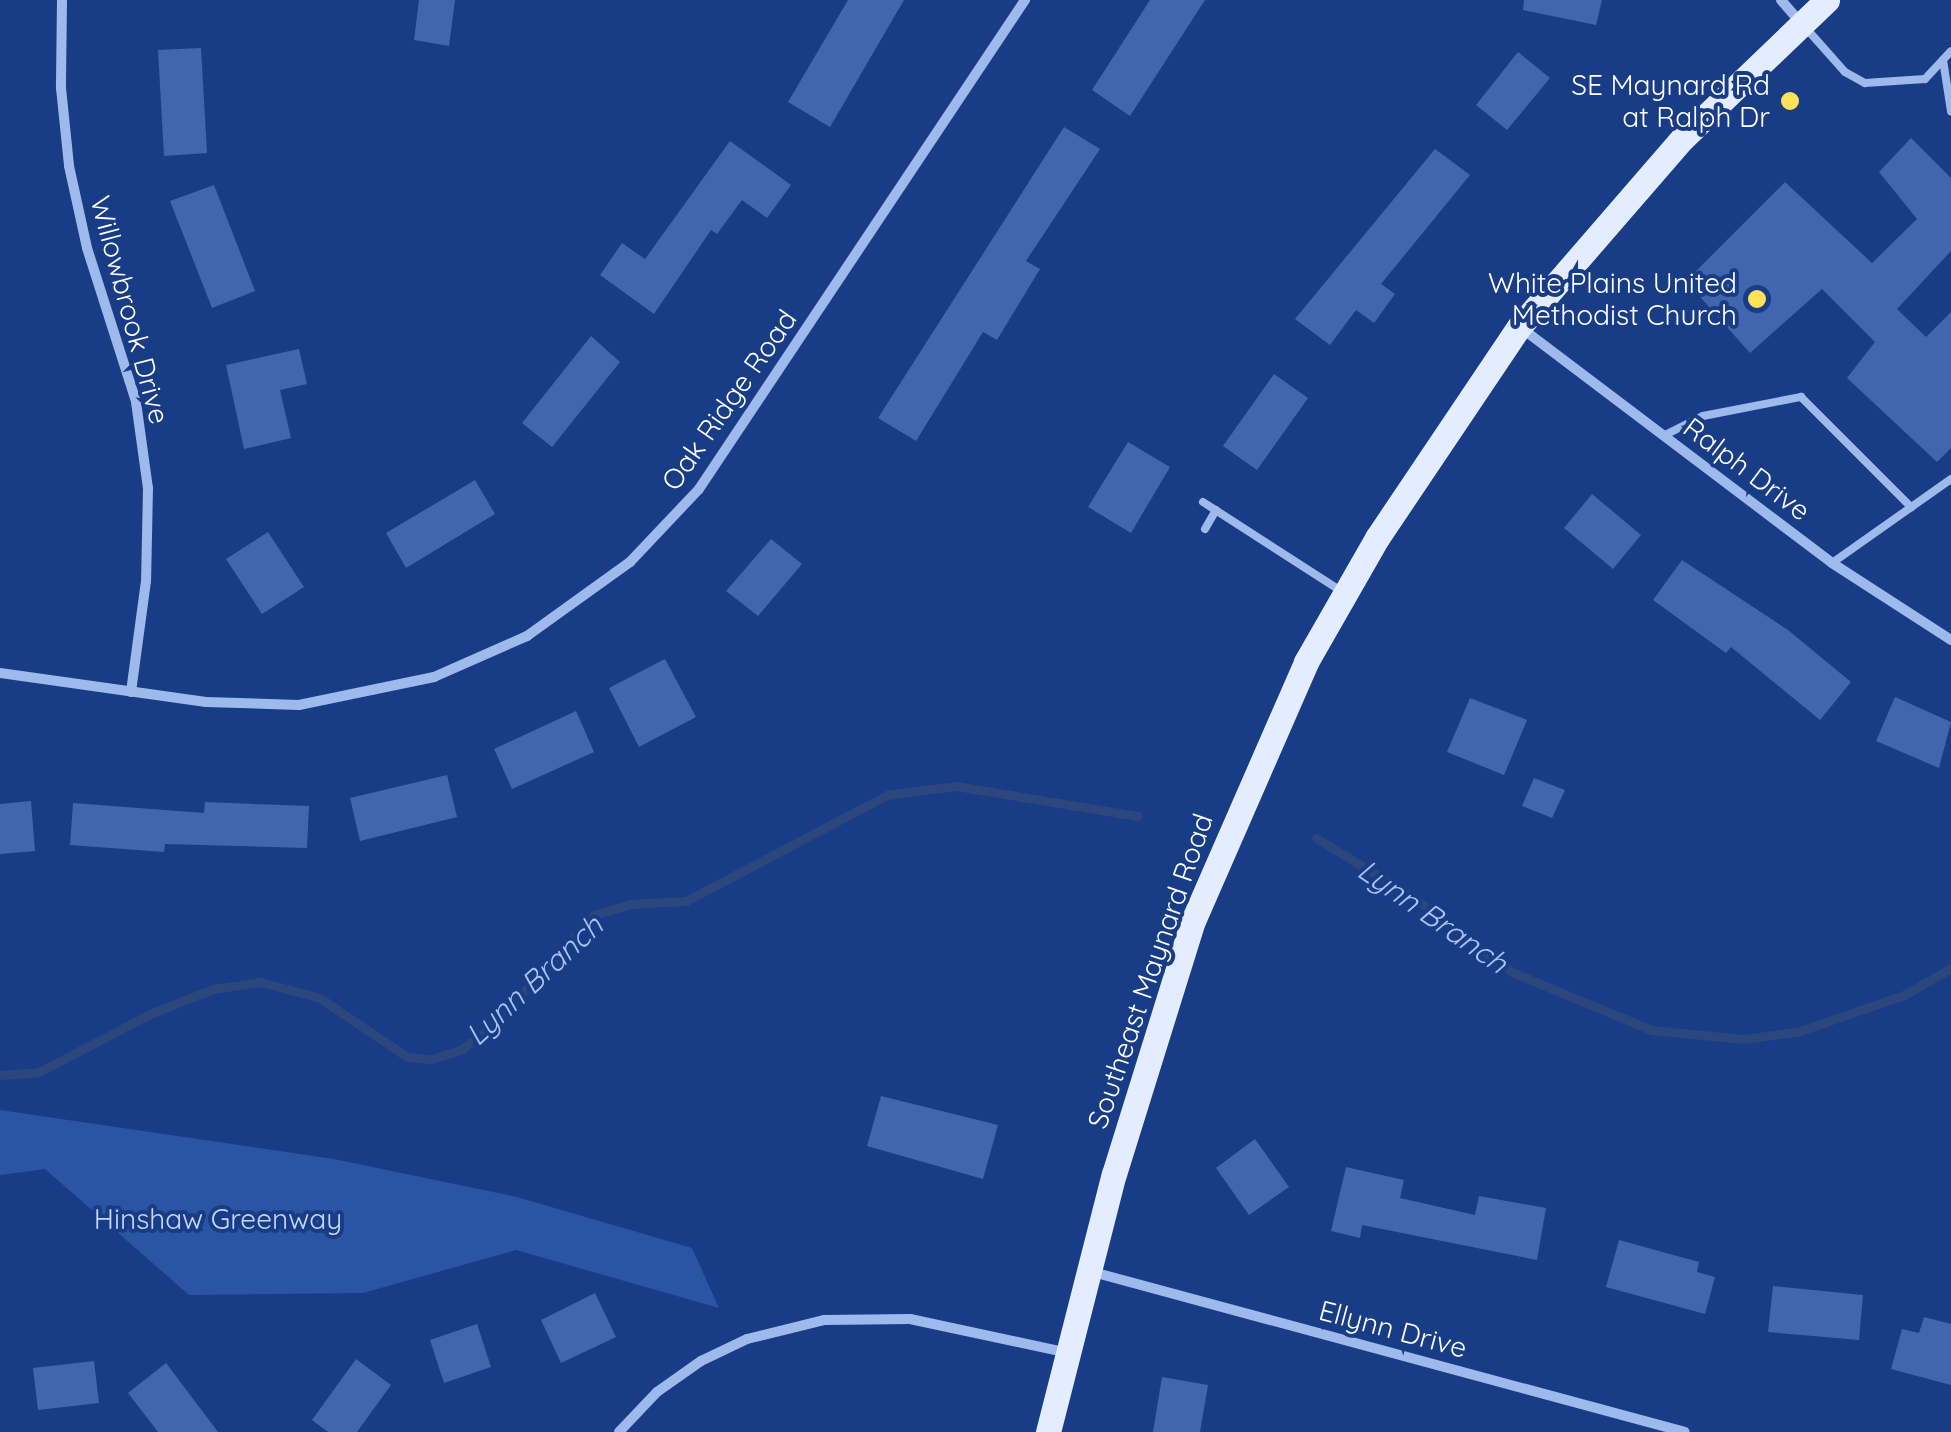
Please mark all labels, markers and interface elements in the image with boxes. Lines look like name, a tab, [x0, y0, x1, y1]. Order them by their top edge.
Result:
place label: SE Maynard Rd at Ralph Dr	[1571, 68, 1770, 134]
marker: SE Maynard Rd at Ralph Dr	[1779, 90, 1801, 112]
street label: Willowbrook Drive	[83, 192, 177, 428]
place label: White Plains United Methodist Church	[1488, 266, 1737, 332]
marker: White Plains United Methodist Church	[1746, 288, 1768, 310]
street label: Oak Ridge Road	[654, 303, 804, 497]
street label: Ralph Drive	[1677, 410, 1817, 528]
street label: Southeast Maynard Road	[1080, 809, 1220, 1133]
water label: Lynn Branch	[1351, 851, 1515, 981]
water label: Lynn Branch	[458, 907, 610, 1053]
park label: Hinshaw Greenway	[94, 1202, 342, 1236]
street label: Ellynn Drive	[1315, 1293, 1471, 1365]

